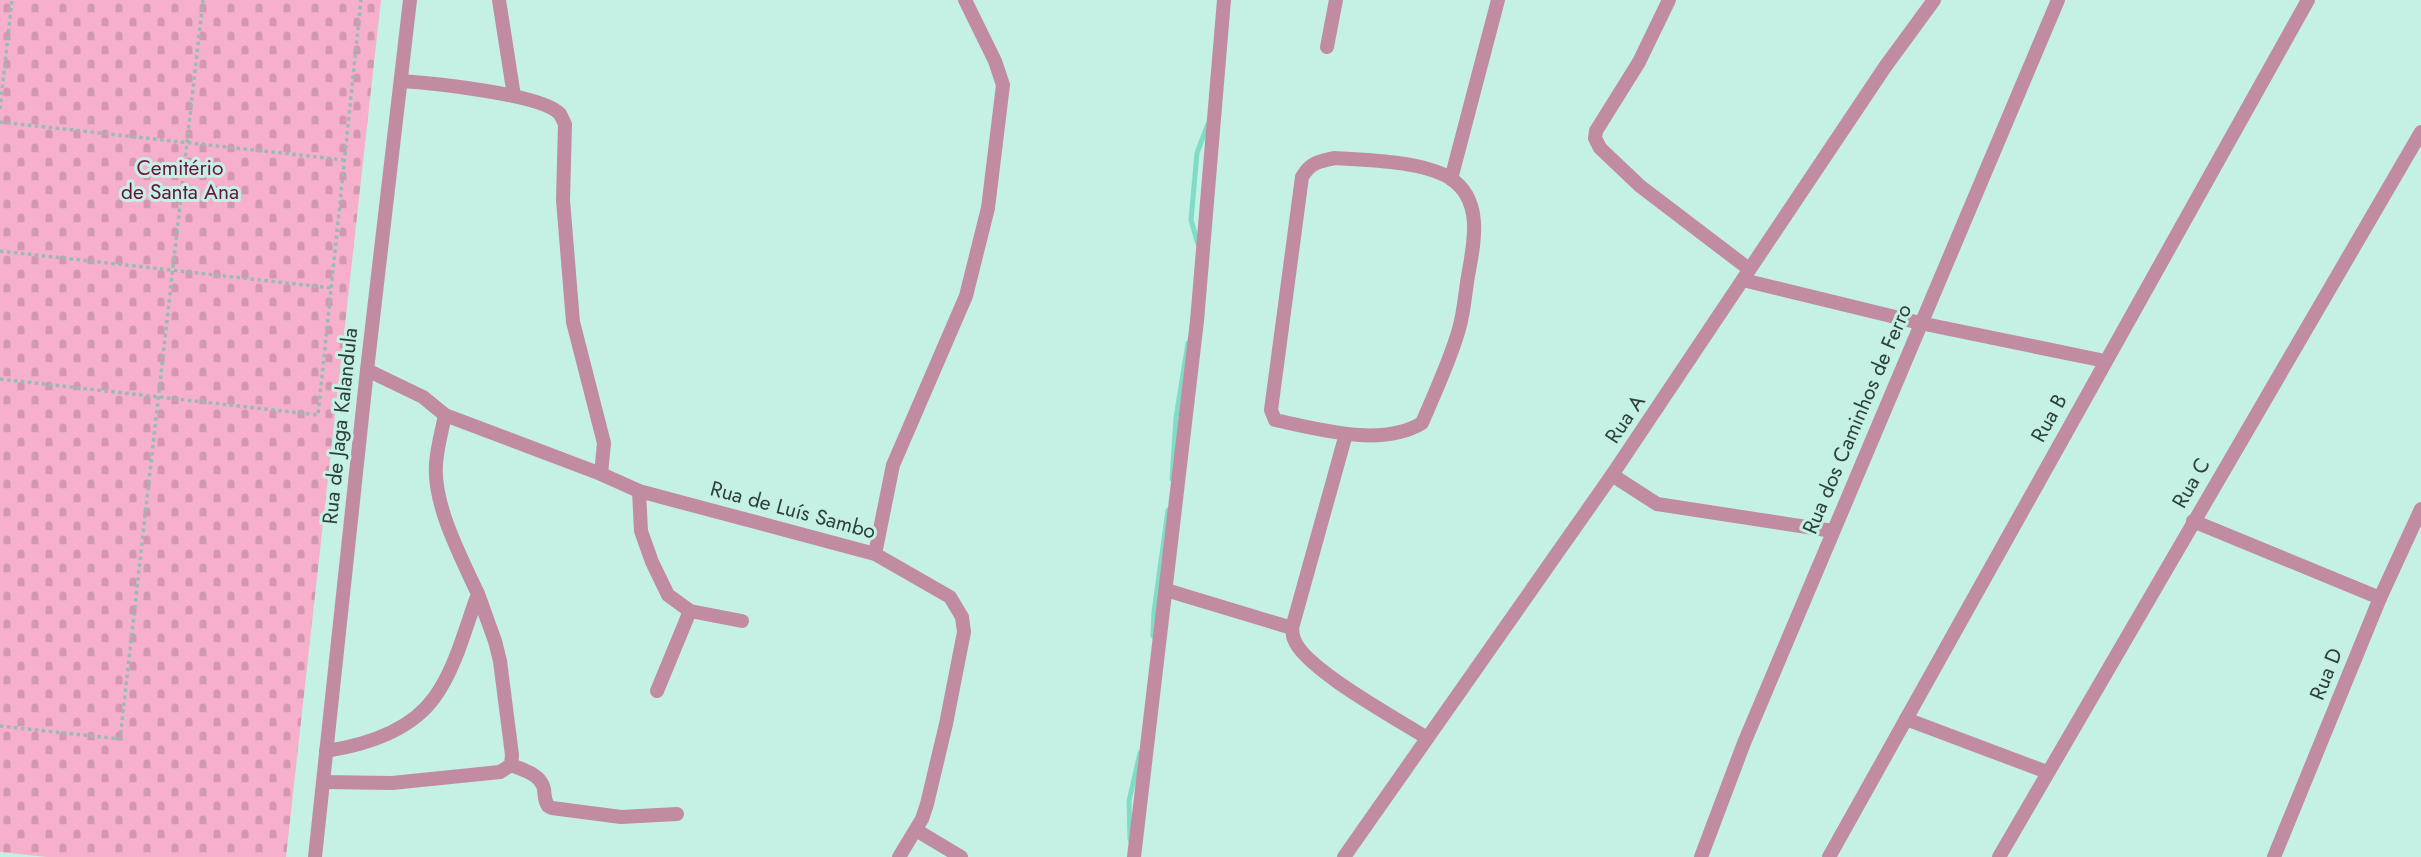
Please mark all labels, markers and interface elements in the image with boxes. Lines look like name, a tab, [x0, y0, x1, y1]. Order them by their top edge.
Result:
park label: Cemitério de Santa Ana	[121, 153, 239, 207]
street label: Rua dos Caminhos de Ferro	[1795, 299, 1919, 539]
street label: Rua de Jaga Kalandula	[315, 326, 365, 526]
street label: Rua B	[2024, 388, 2074, 448]
street label: Rua A	[1598, 389, 1652, 449]
street label: Rua C	[2165, 452, 2217, 514]
street label: Rua de Luís Sambo	[707, 474, 879, 546]
street label: Rua D	[2302, 644, 2350, 704]

